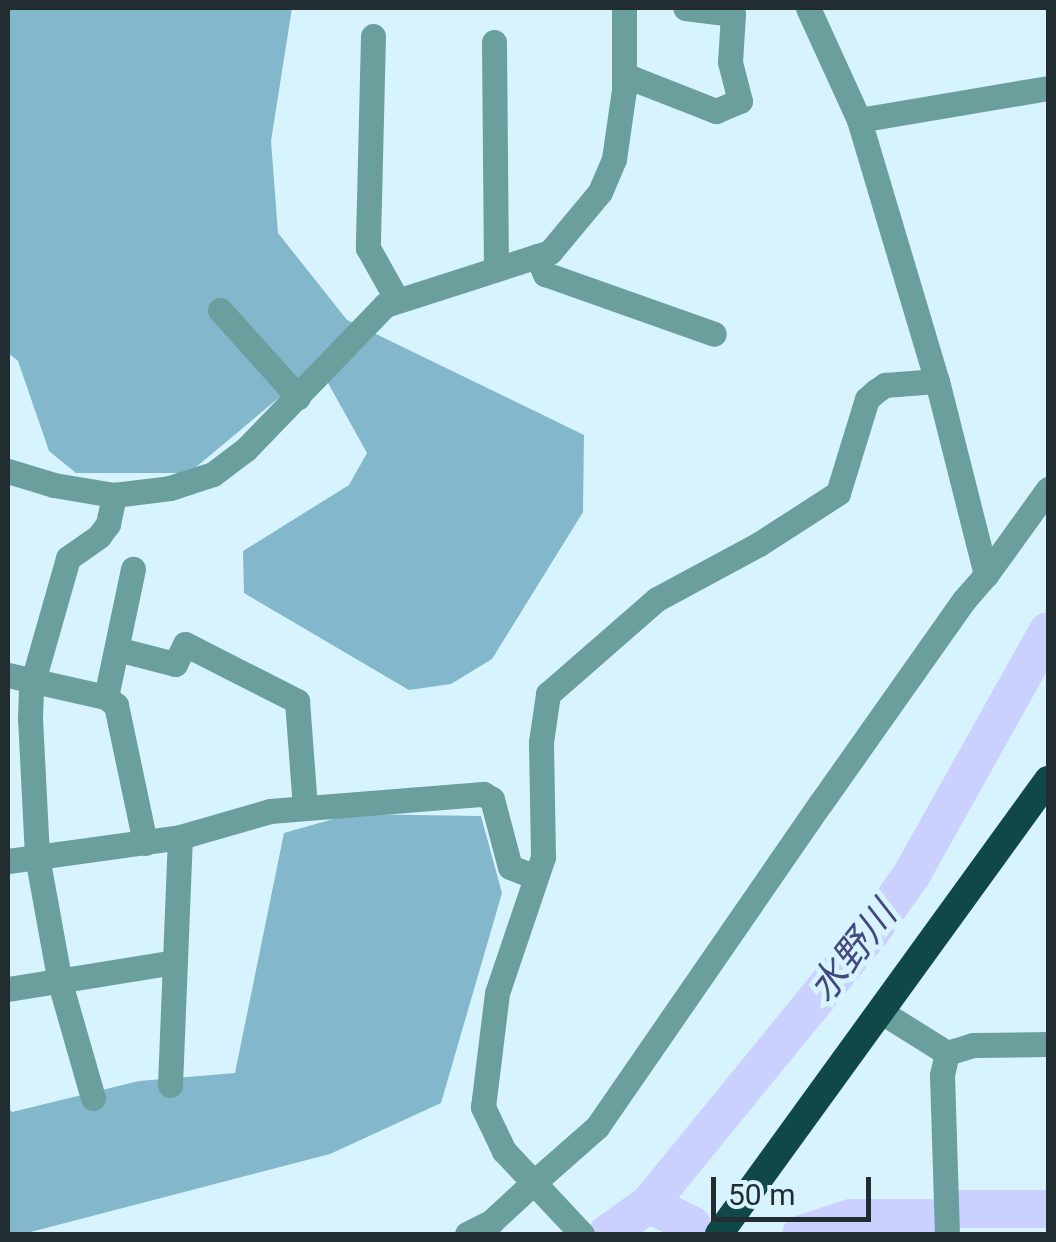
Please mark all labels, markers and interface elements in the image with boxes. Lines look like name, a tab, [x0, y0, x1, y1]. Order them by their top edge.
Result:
water label: 水野川	[800, 893, 906, 1011]
scale bar	[716, 1157, 876, 1219]
text: 50 m	[728, 1177, 795, 1212]

